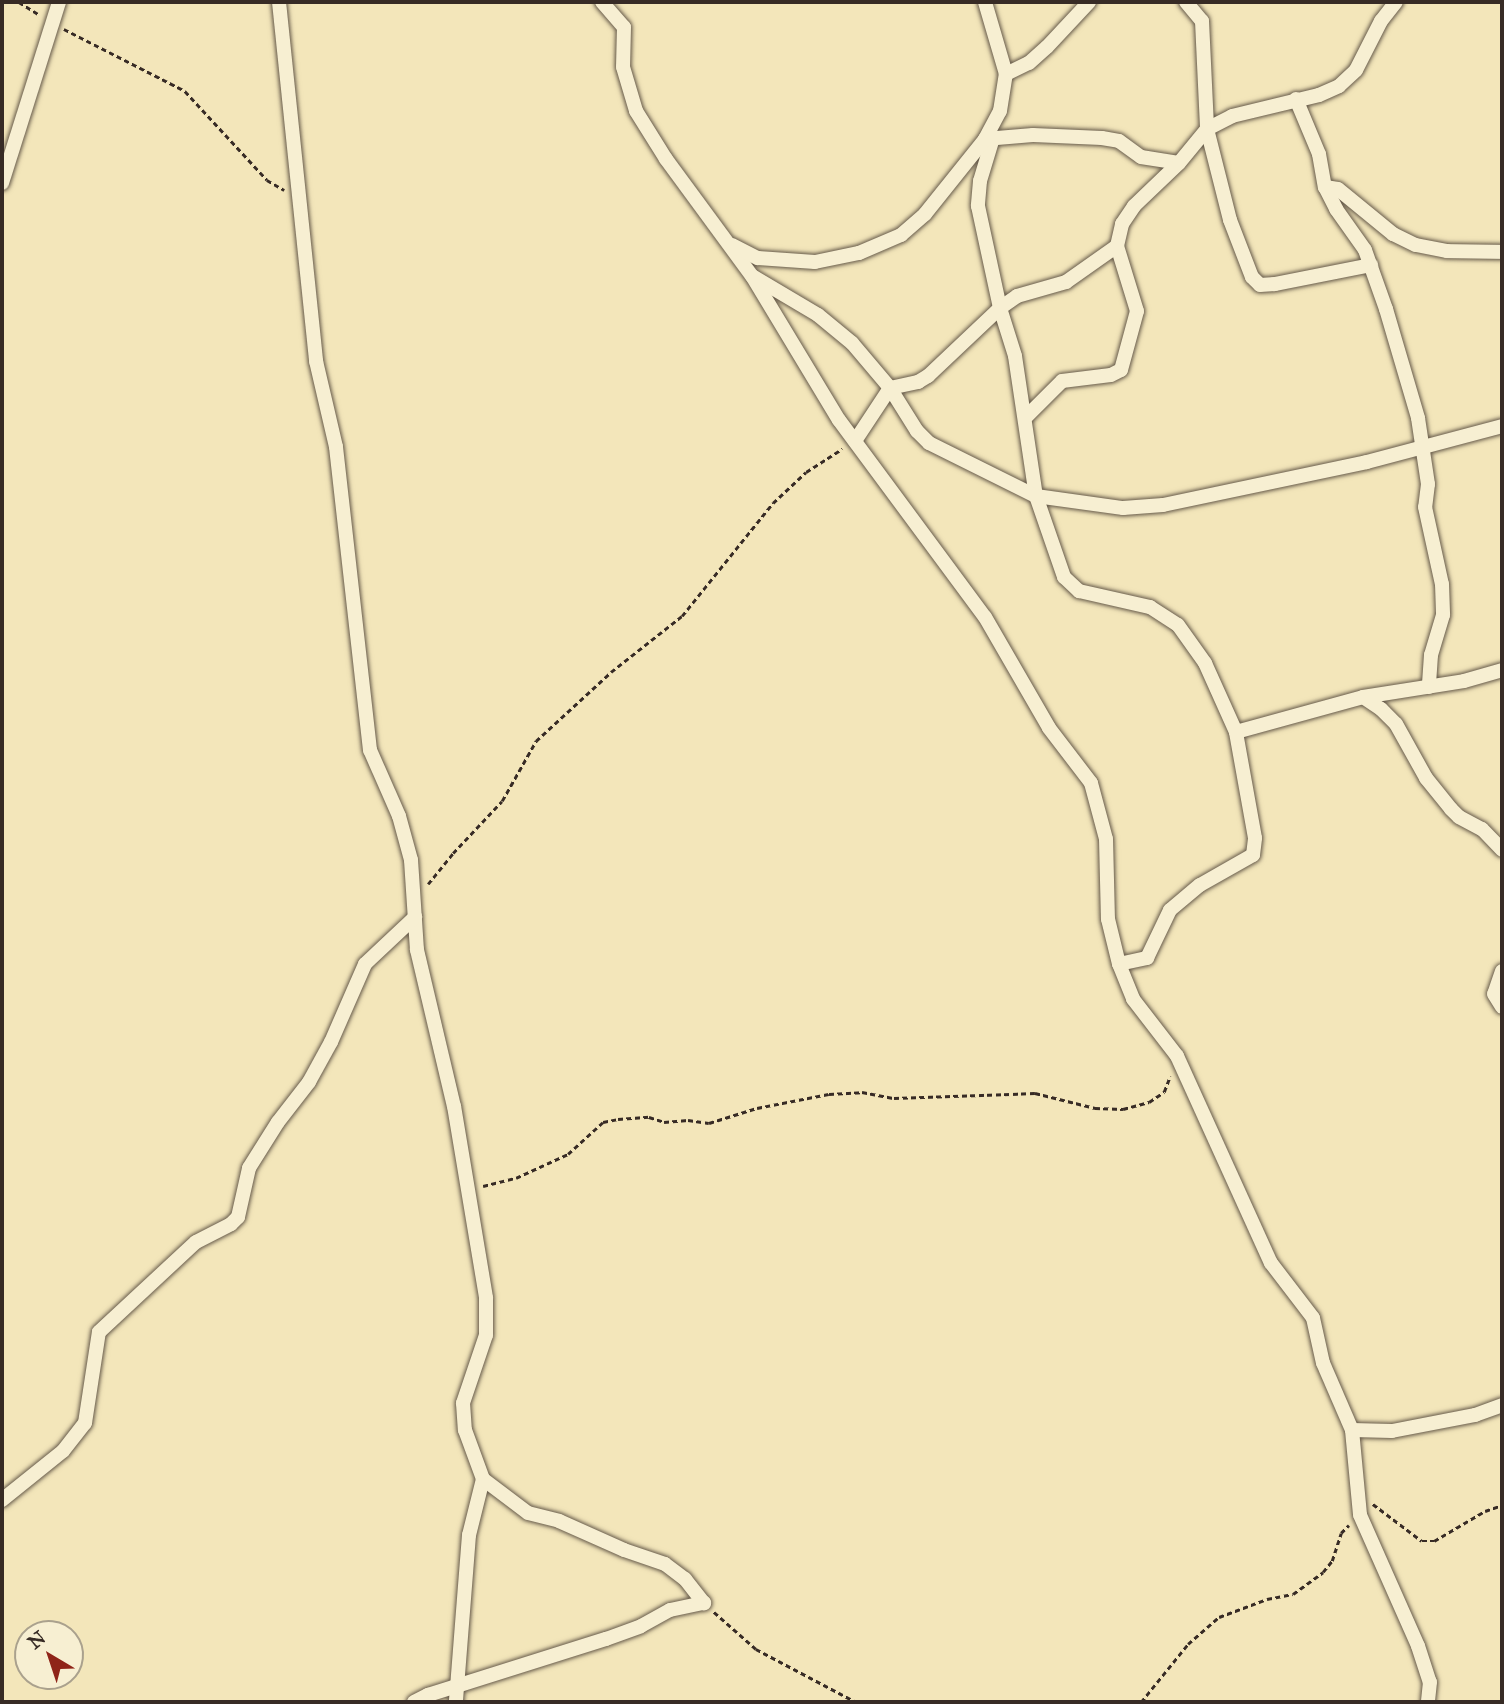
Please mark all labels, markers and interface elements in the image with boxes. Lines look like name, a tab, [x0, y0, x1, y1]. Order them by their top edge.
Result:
north arrow	[14, 1620, 84, 1690]
text: N	[23, 1626, 50, 1654]

